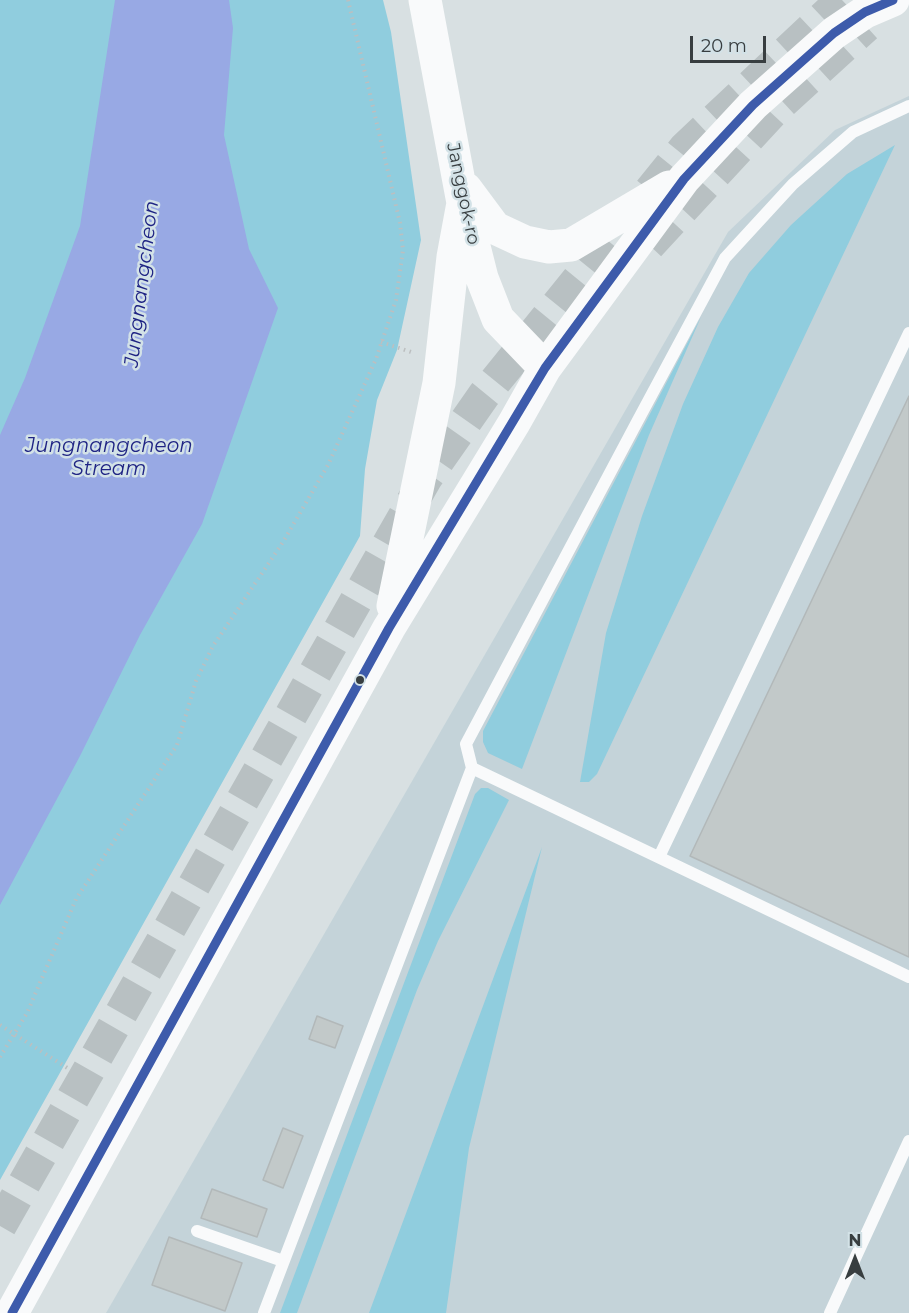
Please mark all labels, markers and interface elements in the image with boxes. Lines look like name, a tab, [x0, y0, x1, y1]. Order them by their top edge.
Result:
scale bar	[693, 24, 770, 62]
text: 20 m	[701, 35, 747, 57]
street label: Janggok-ro	[442, 141, 484, 247]
water label: Jungnangcheon	[120, 199, 164, 369]
water label: Jungnangcheon Stream	[25, 434, 193, 481]
unlabelled marker	[354, 674, 366, 686]
north arrow	[825, 1229, 885, 1289]
text: N	[849, 1231, 861, 1250]

